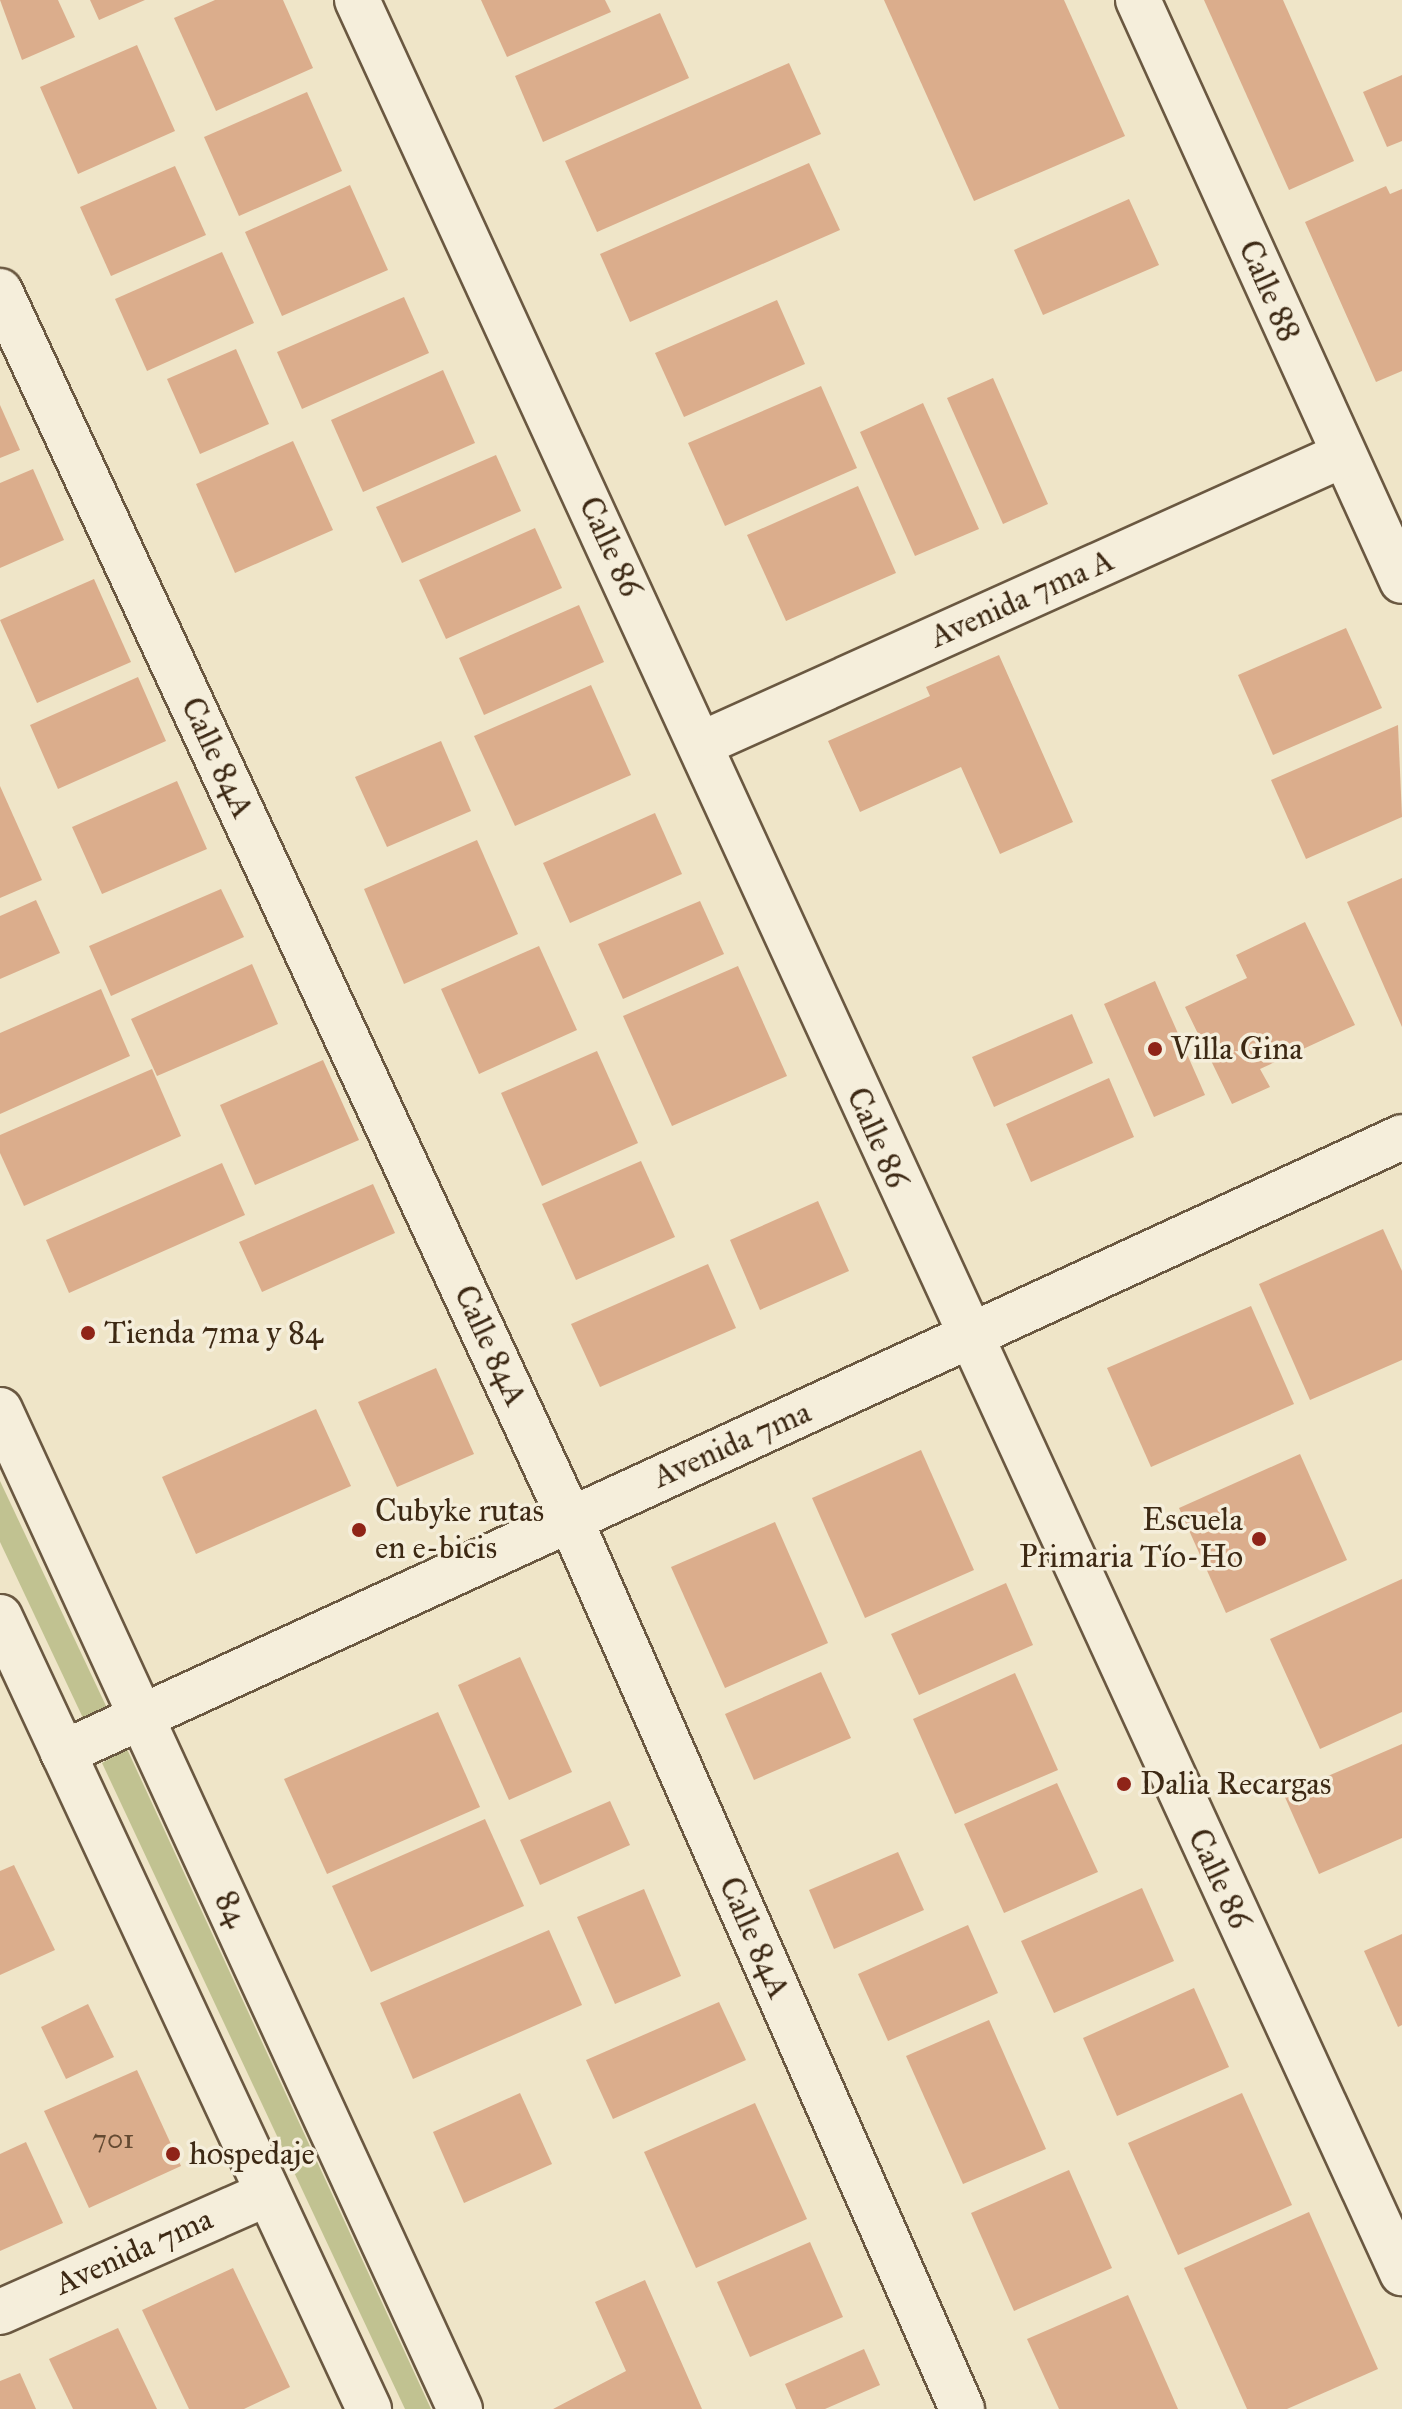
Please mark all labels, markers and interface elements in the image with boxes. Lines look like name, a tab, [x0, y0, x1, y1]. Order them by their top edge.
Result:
street label: Calle 88	[1230, 234, 1308, 348]
street label: Calle 86	[570, 491, 650, 603]
street label: Avenida 7ma A	[924, 541, 1120, 657]
street label: Calle 84A	[172, 691, 262, 825]
place label: Villa Gina	[1171, 1030, 1303, 1068]
marker: Villa Gina	[1146, 1040, 1164, 1058]
street label: Calle 86	[838, 1082, 916, 1194]
street label: Calle 84A	[445, 1279, 535, 1413]
place label: Tienda 7ma y 84	[104, 1314, 323, 1352]
marker: Tienda 7ma y 84	[79, 1324, 97, 1342]
street label: Avenida 7ma	[647, 1393, 817, 1497]
place label: Cubyke rutas en e-bicis	[375, 1493, 544, 1568]
place label: Escuela Primaria Tío-Ho	[1019, 1502, 1243, 1577]
marker: Cubyke rutas en e-bicis	[350, 1521, 368, 1539]
marker: Escuela Primaria Tío-Ho	[1250, 1530, 1268, 1548]
place label: Dalia Recargas	[1140, 1765, 1331, 1803]
marker: Dalia Recargas	[1115, 1775, 1133, 1793]
street label: Calle 86	[1179, 1823, 1259, 1935]
street label: Calle 84A	[710, 1871, 798, 2005]
street label: 84	[206, 1885, 256, 1933]
house number: 701	[92, 2122, 134, 2156]
place label: hospedaje	[189, 2135, 315, 2173]
marker: hospedaje	[164, 2145, 182, 2163]
street label: Avenida 7ma	[49, 2200, 219, 2304]

